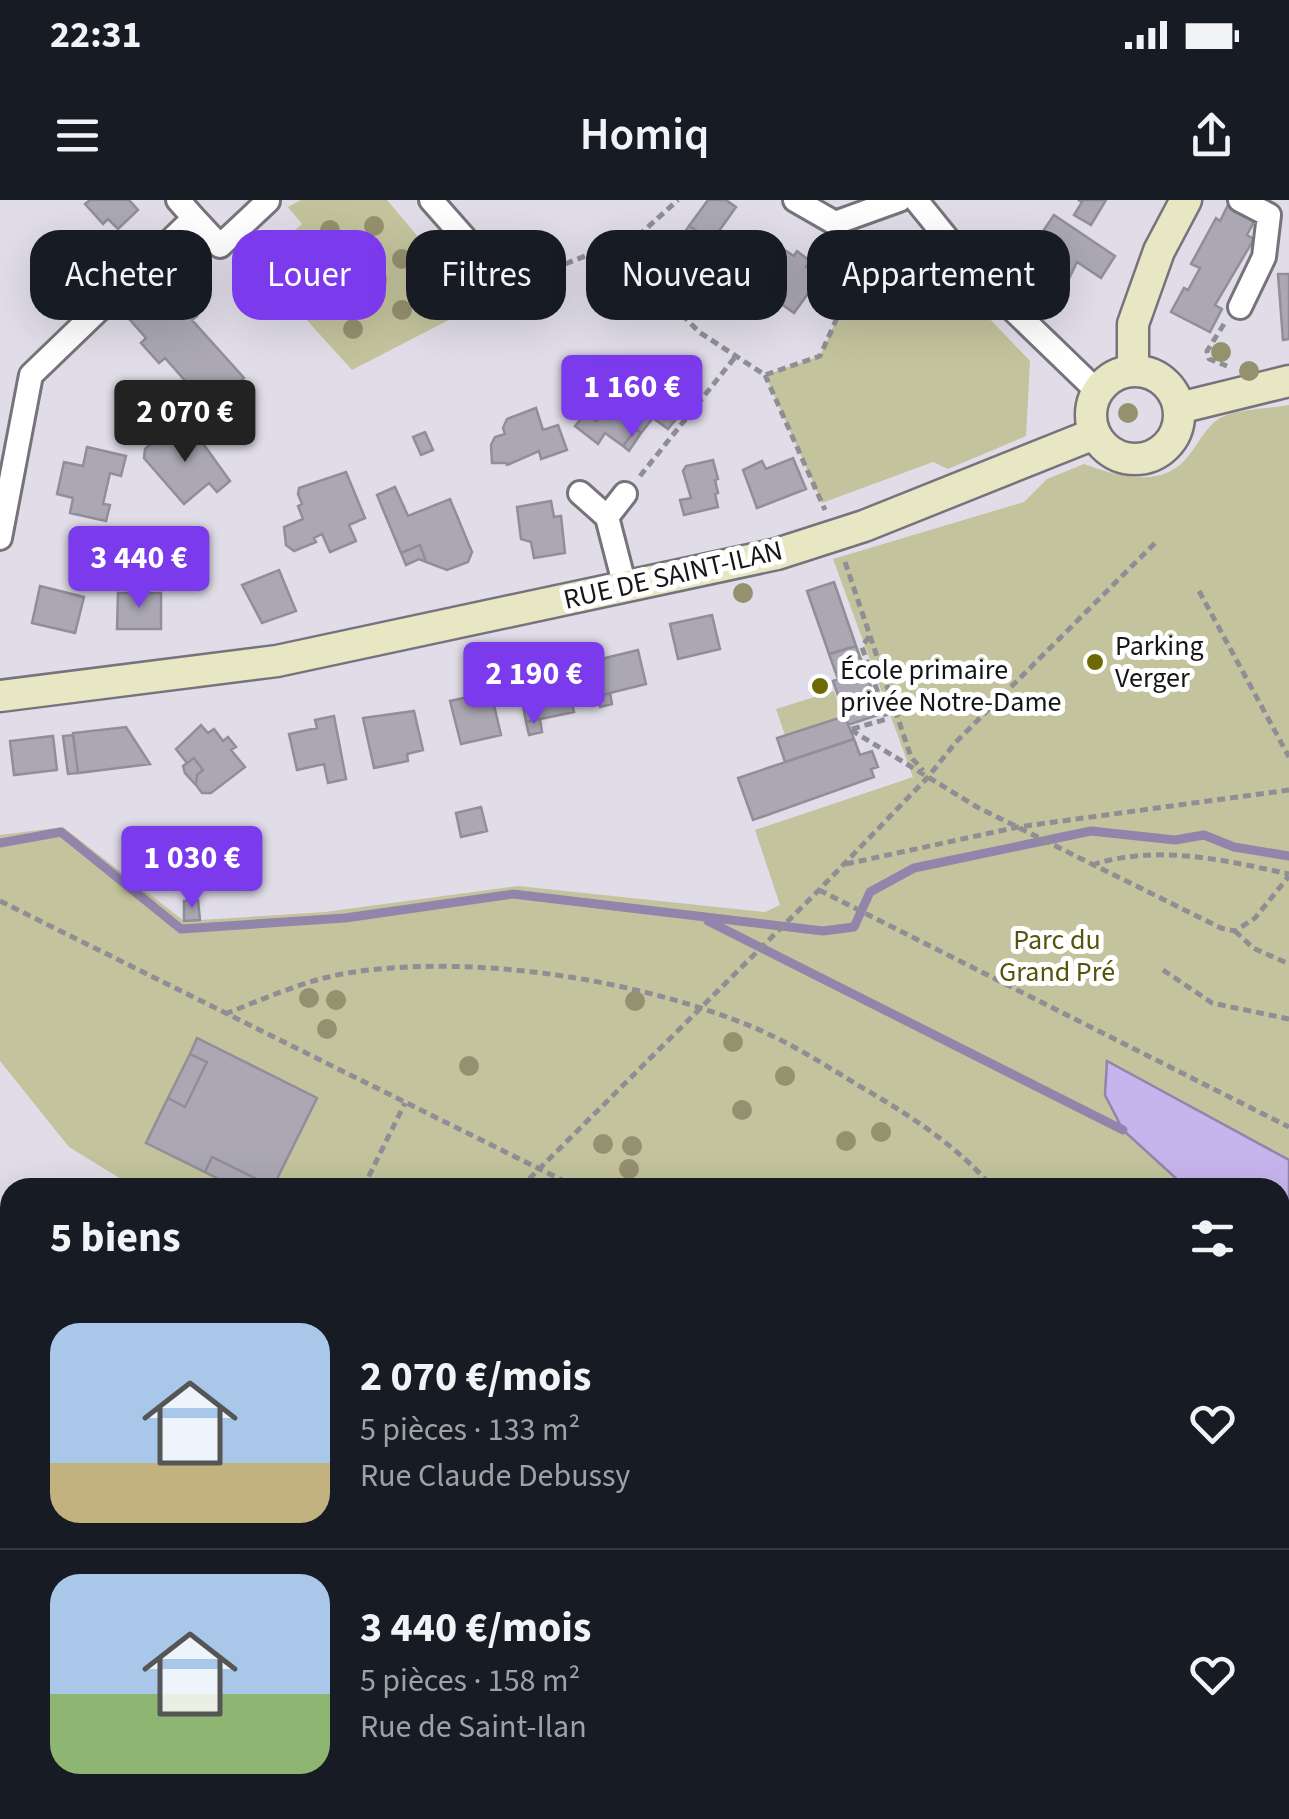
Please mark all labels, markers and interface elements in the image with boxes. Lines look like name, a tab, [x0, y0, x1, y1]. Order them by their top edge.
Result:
text: 22:31	[50, 8, 142, 62]
text: Homiq	[580, 103, 709, 167]
icon: menu	[50, 108, 105, 163]
icon: share	[1184, 108, 1239, 163]
chip: Acheter	[30, 230, 212, 320]
chip: Louer	[232, 230, 386, 320]
chip: Filtres	[406, 230, 566, 320]
chip: Nouveau	[586, 230, 787, 320]
chip: Appartement	[807, 230, 1070, 320]
pin: 1 160 €	[540, 355, 724, 440]
text: 1 160 €	[583, 364, 681, 410]
pin: 2 070 €	[93, 380, 277, 465]
text: 2 070 €	[136, 389, 234, 435]
pin: 3 440 €	[47, 526, 231, 611]
street label: RUE DE SAINT-ILAN	[560, 530, 786, 620]
text: 3 440 €	[90, 535, 188, 581]
place label: Parking Verger	[1115, 626, 1204, 698]
pin: 2 190 €	[442, 642, 626, 727]
place label: École primaire privée Notre-Dame	[840, 650, 1062, 722]
text: 2 190 €	[485, 651, 583, 697]
marker: Parking Verger	[1084, 651, 1106, 673]
marker: École primaire privée Notre-Dame	[809, 675, 831, 697]
pin: 1 030 €	[100, 826, 284, 911]
text: 1 030 €	[143, 835, 241, 881]
park label: Parc du Grand Pré	[999, 920, 1115, 992]
text: 5 biens	[50, 1208, 181, 1268]
icon: filters	[1185, 1211, 1240, 1266]
text: 2 070 €/mois	[360, 1347, 591, 1407]
icon: home	[130, 1363, 250, 1483]
icon: heart	[1185, 1396, 1240, 1451]
text: 5 pièces · 133 m²	[360, 1407, 580, 1453]
text: Rue Claude Debussy	[360, 1453, 630, 1499]
text: 3 440 €/mois	[360, 1598, 591, 1658]
icon: home	[130, 1614, 250, 1734]
icon: heart	[1185, 1647, 1240, 1702]
text: 5 pièces · 158 m²	[360, 1658, 580, 1704]
text: Rue de Saint-Ilan	[360, 1704, 587, 1750]

